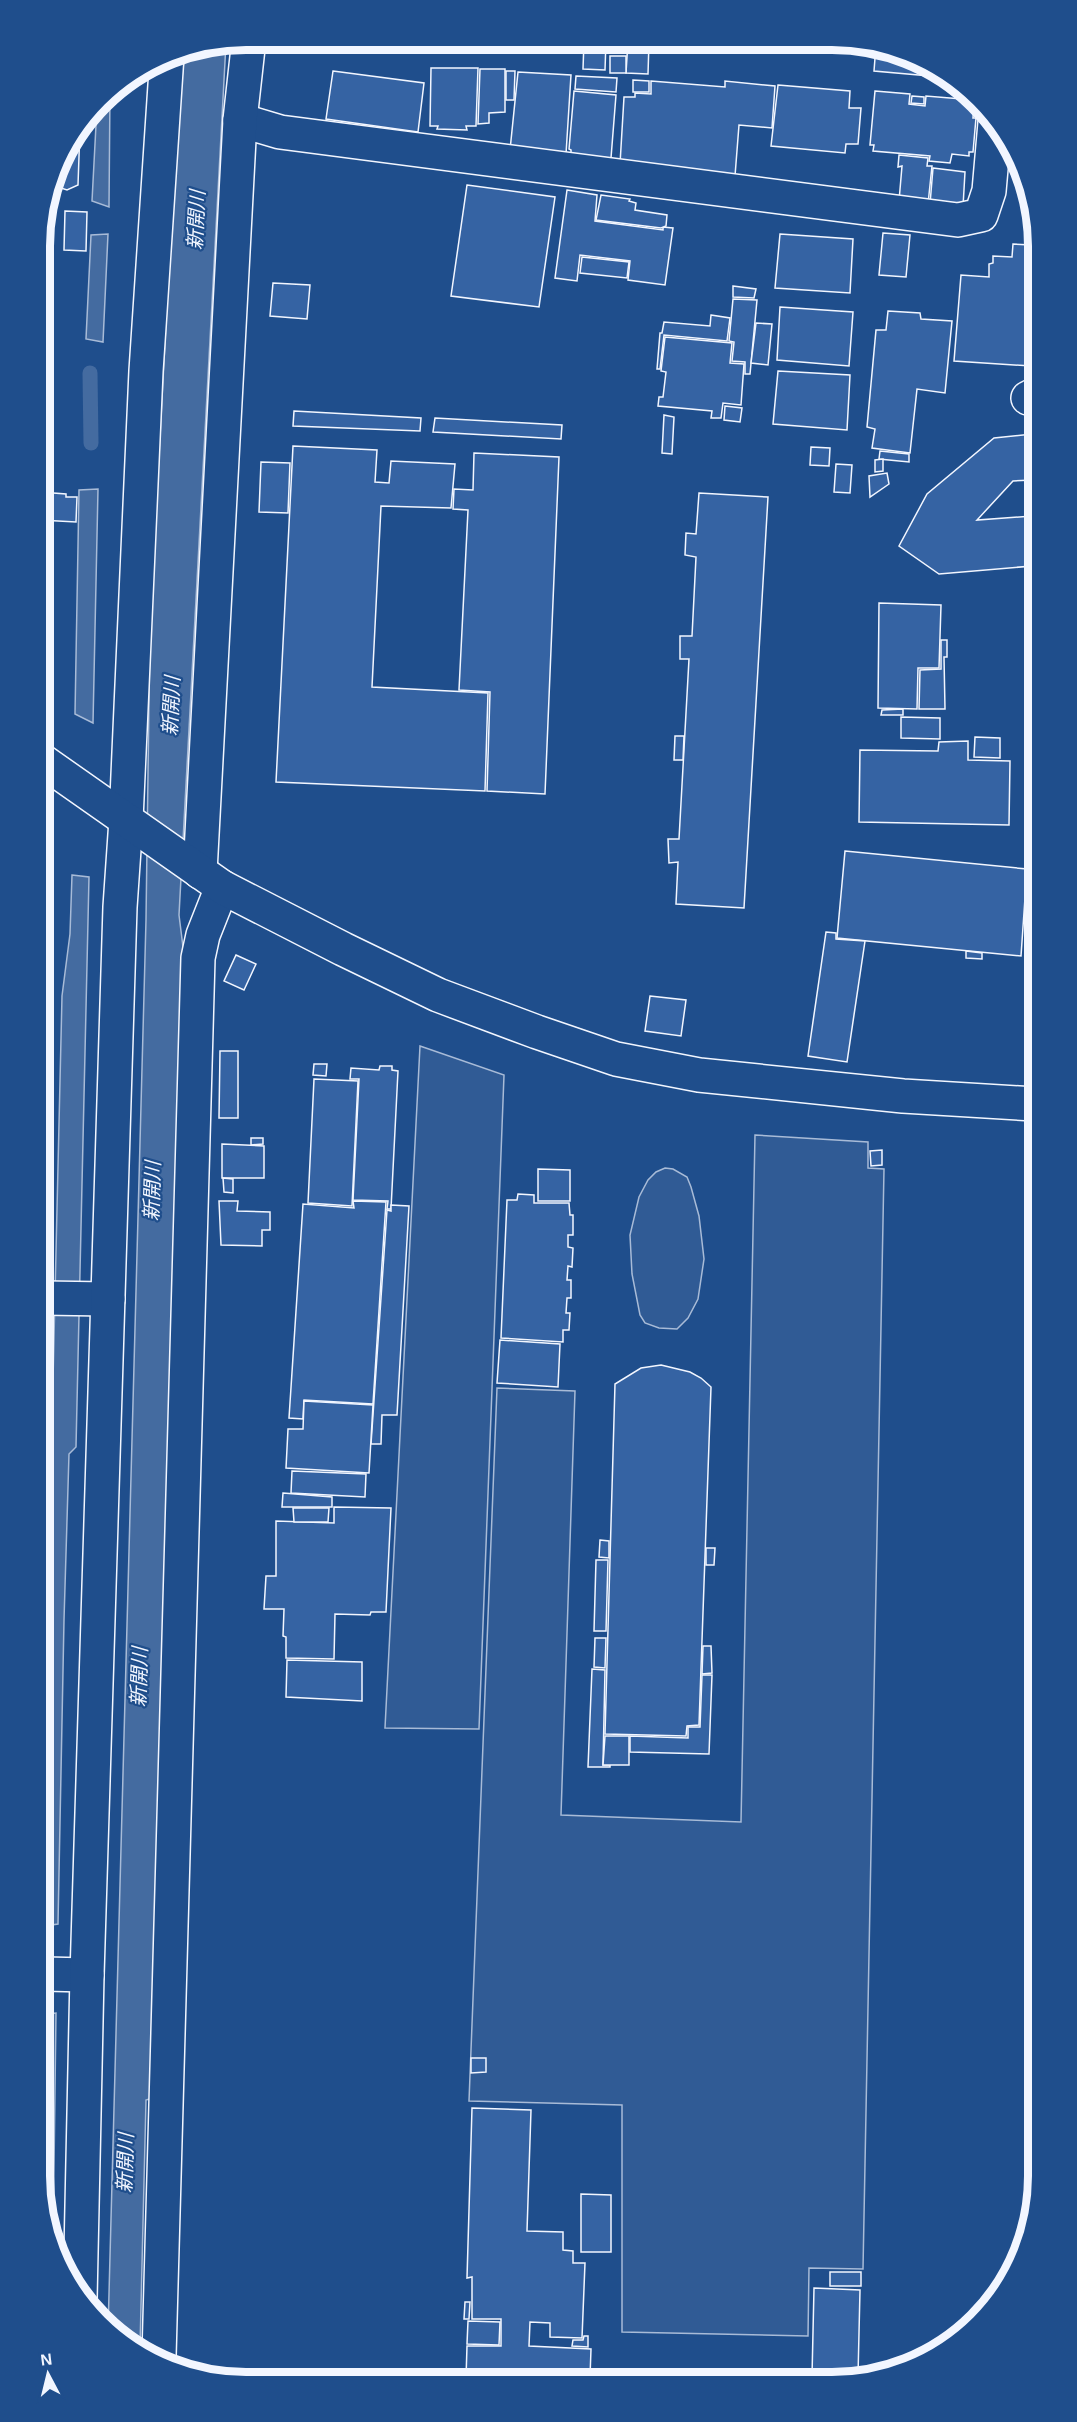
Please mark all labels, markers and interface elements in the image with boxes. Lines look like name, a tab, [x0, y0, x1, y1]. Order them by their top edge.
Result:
water label: 新開川	[183, 187, 209, 251]
water label: 新開川	[158, 673, 184, 737]
water label: 新開川	[140, 1159, 164, 1221]
water label: 新開川	[127, 1645, 151, 1707]
water label: 新開川	[113, 2131, 137, 2193]
north arrow	[18, 2344, 78, 2404]
text: N	[39, 2350, 53, 2369]

